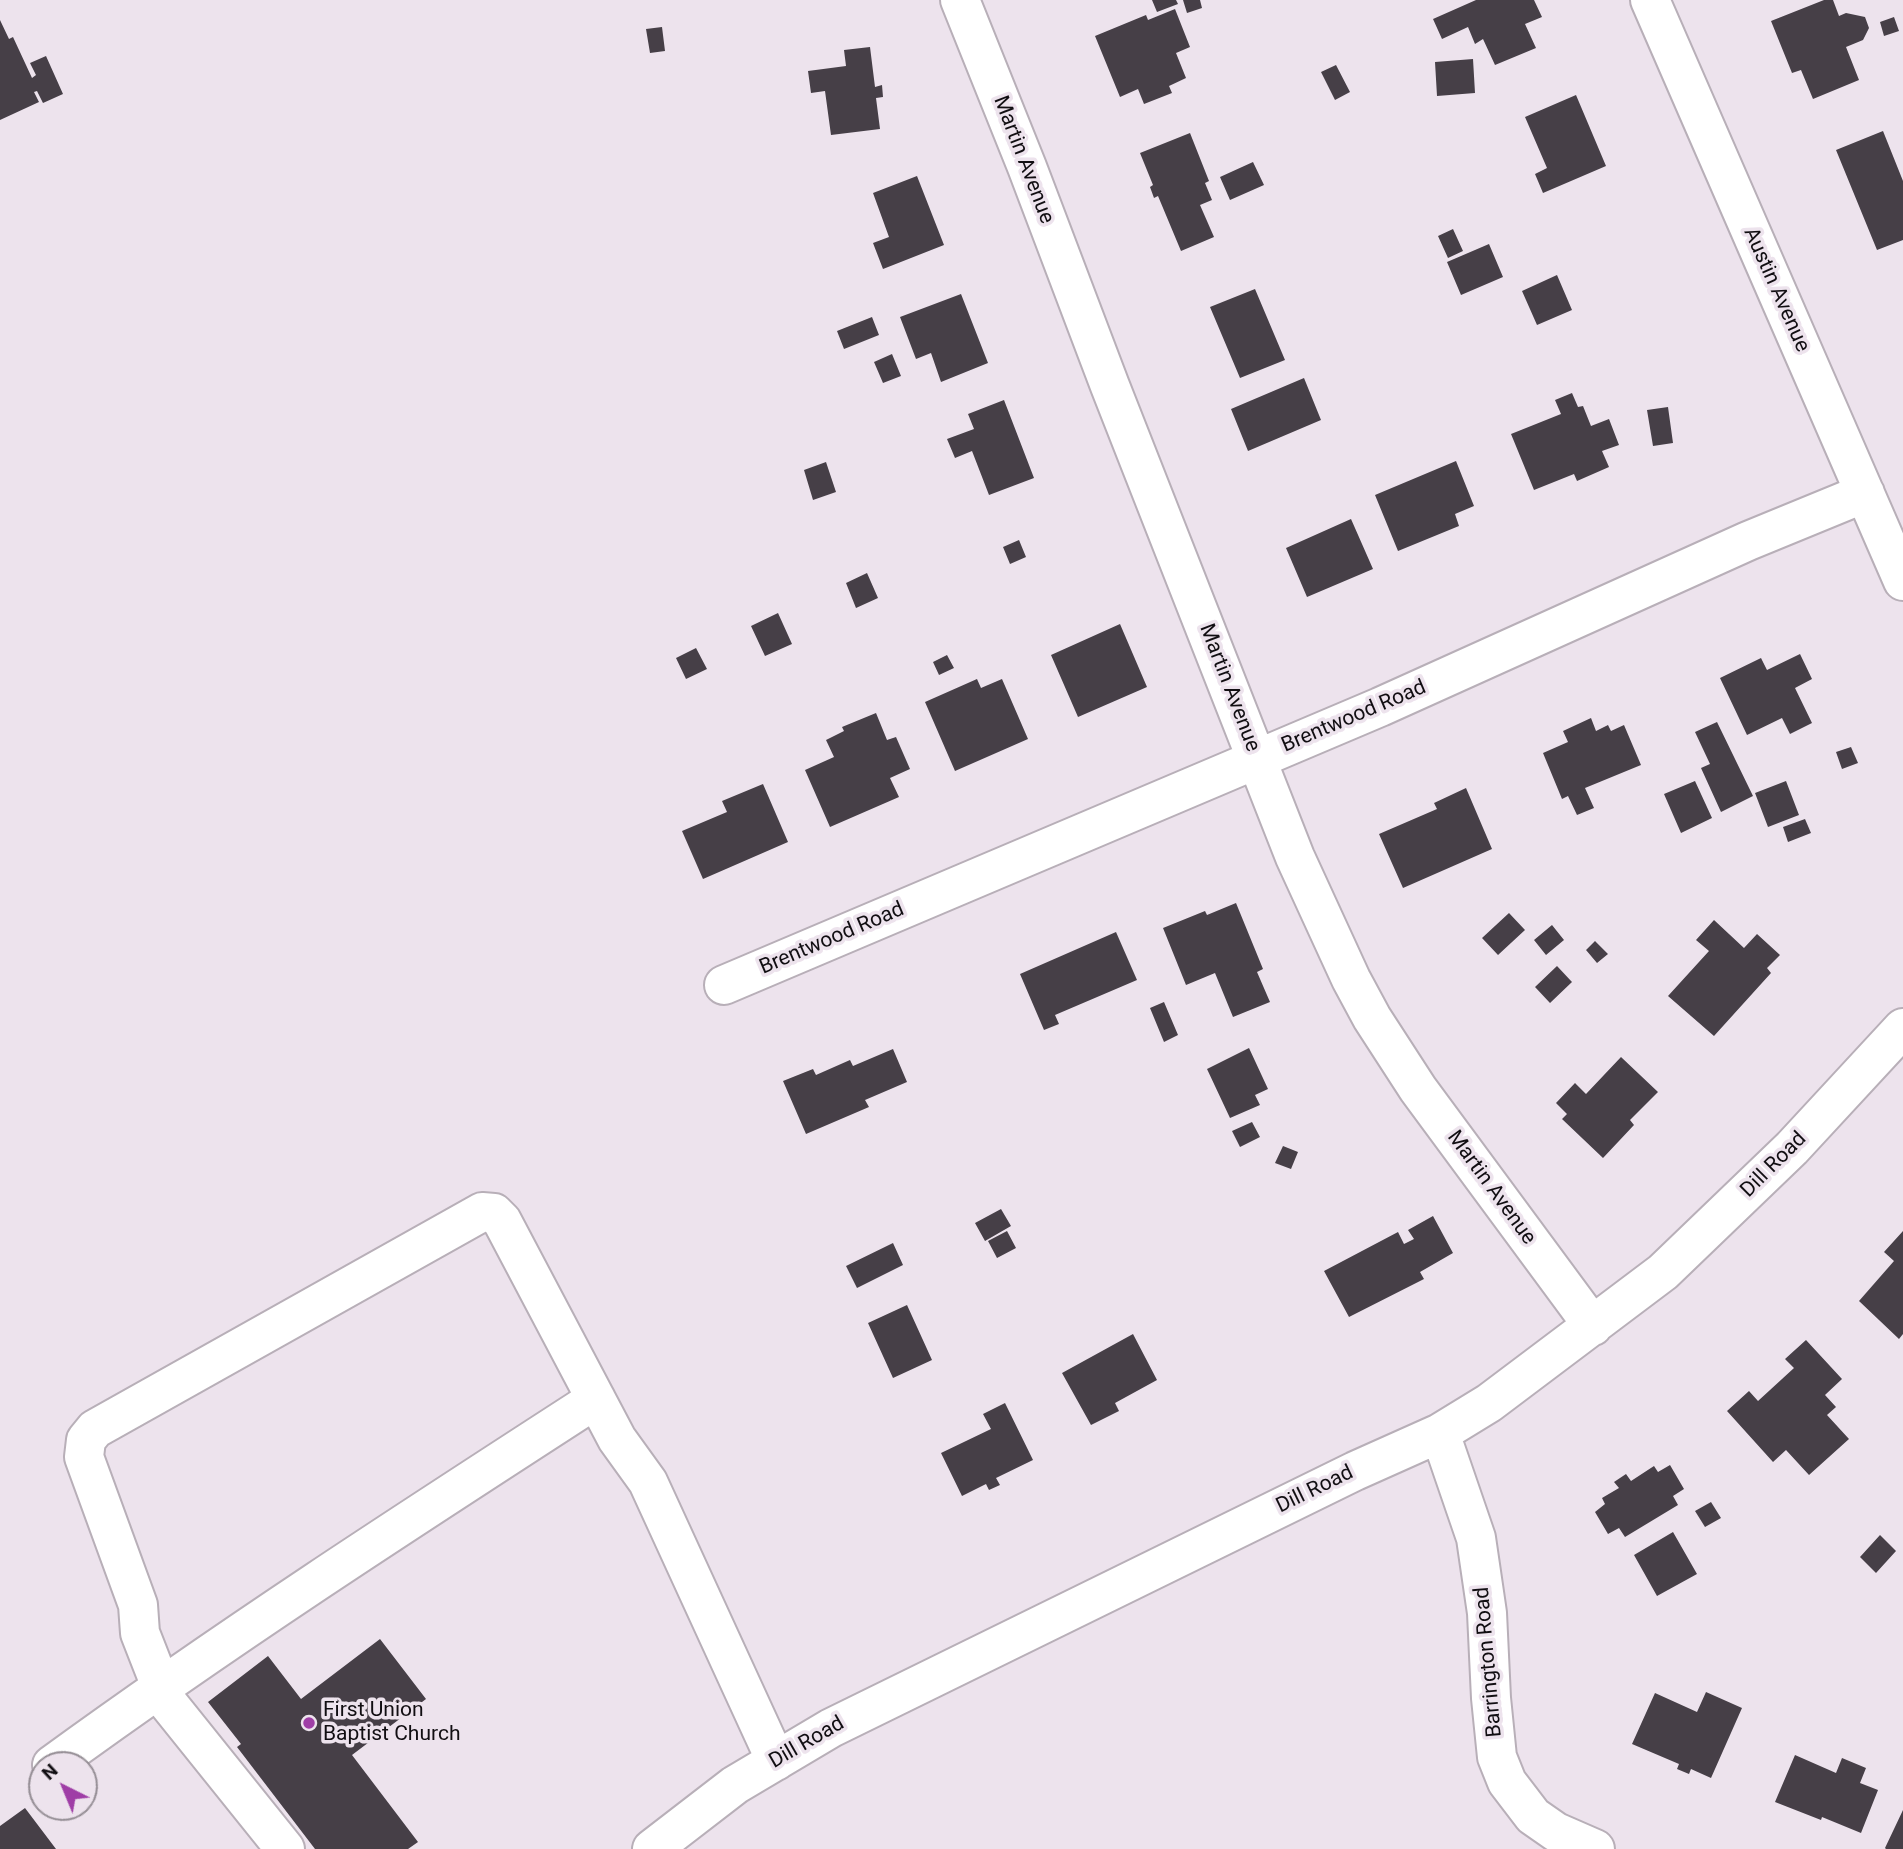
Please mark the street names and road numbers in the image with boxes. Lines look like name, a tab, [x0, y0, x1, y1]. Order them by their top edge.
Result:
street label: Martin Avenue	[987, 93, 1059, 227]
street label: Austin Avenue	[1737, 224, 1815, 356]
street label: Martin Avenue	[1193, 621, 1265, 755]
street label: Brentwood Road	[1278, 675, 1430, 759]
street label: Brentwood Road	[756, 897, 908, 981]
street label: Martin Avenue	[1441, 1126, 1541, 1250]
street label: Dill Road	[1736, 1127, 1812, 1203]
street label: Dill Road	[1272, 1461, 1358, 1519]
street label: Barrington Road	[1470, 1586, 1508, 1738]
street label: Dill Road	[765, 1711, 849, 1775]

